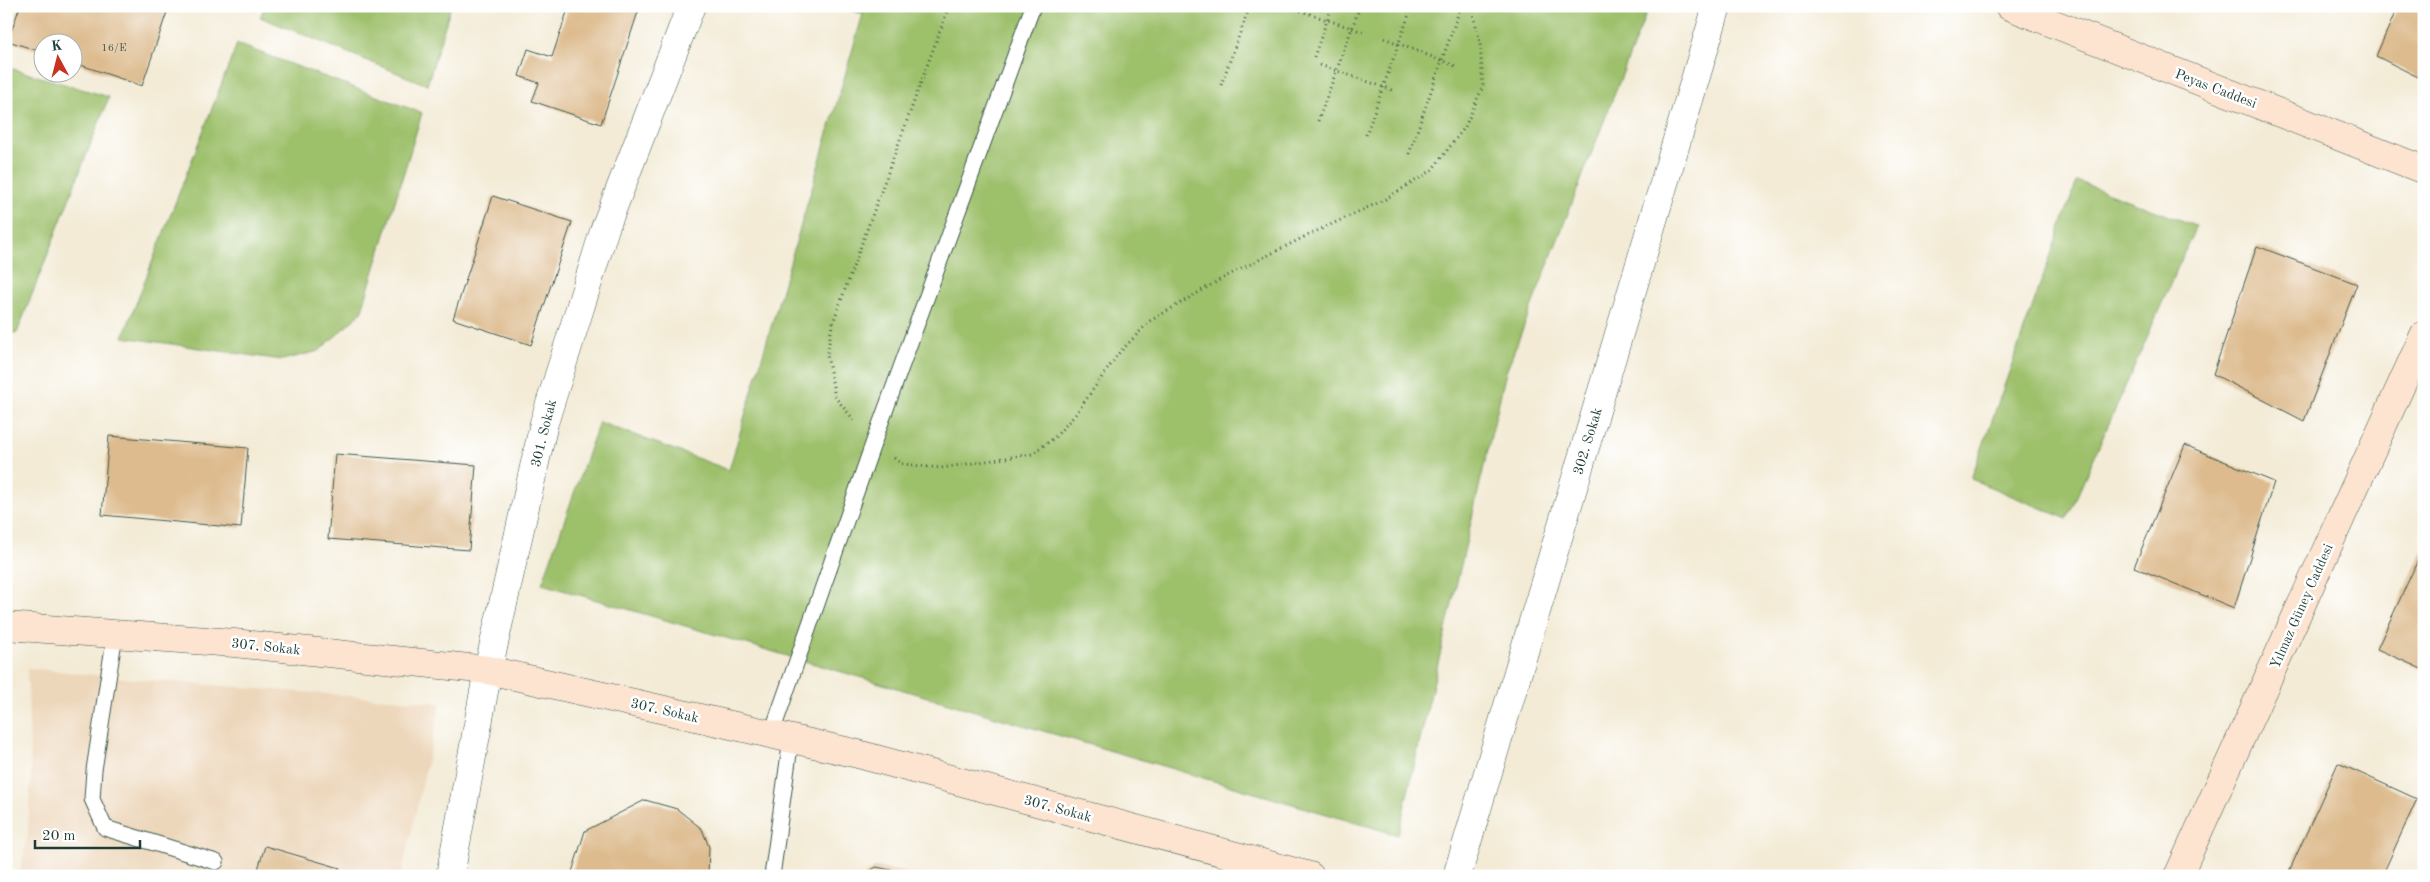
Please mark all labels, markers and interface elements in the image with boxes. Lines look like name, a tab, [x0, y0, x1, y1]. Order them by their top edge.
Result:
north arrow	[32, 32, 82, 82]
text: K	[50, 38, 63, 54]
house number: 16/E	[101, 43, 127, 54]
street label: Peyas Caddesi	[2173, 67, 2259, 111]
street label: 301. Sokak	[529, 398, 559, 469]
street label: 302. Sokak	[1571, 406, 1605, 476]
street label: Yılmaz Güney Caddesi	[2268, 542, 2336, 671]
street label: 307. Sokak	[231, 636, 301, 658]
street label: 307. Sokak	[629, 696, 700, 726]
street label: 307. Sokak	[1022, 793, 1093, 825]
scale bar	[35, 817, 140, 849]
text: 20 m	[42, 829, 76, 844]

